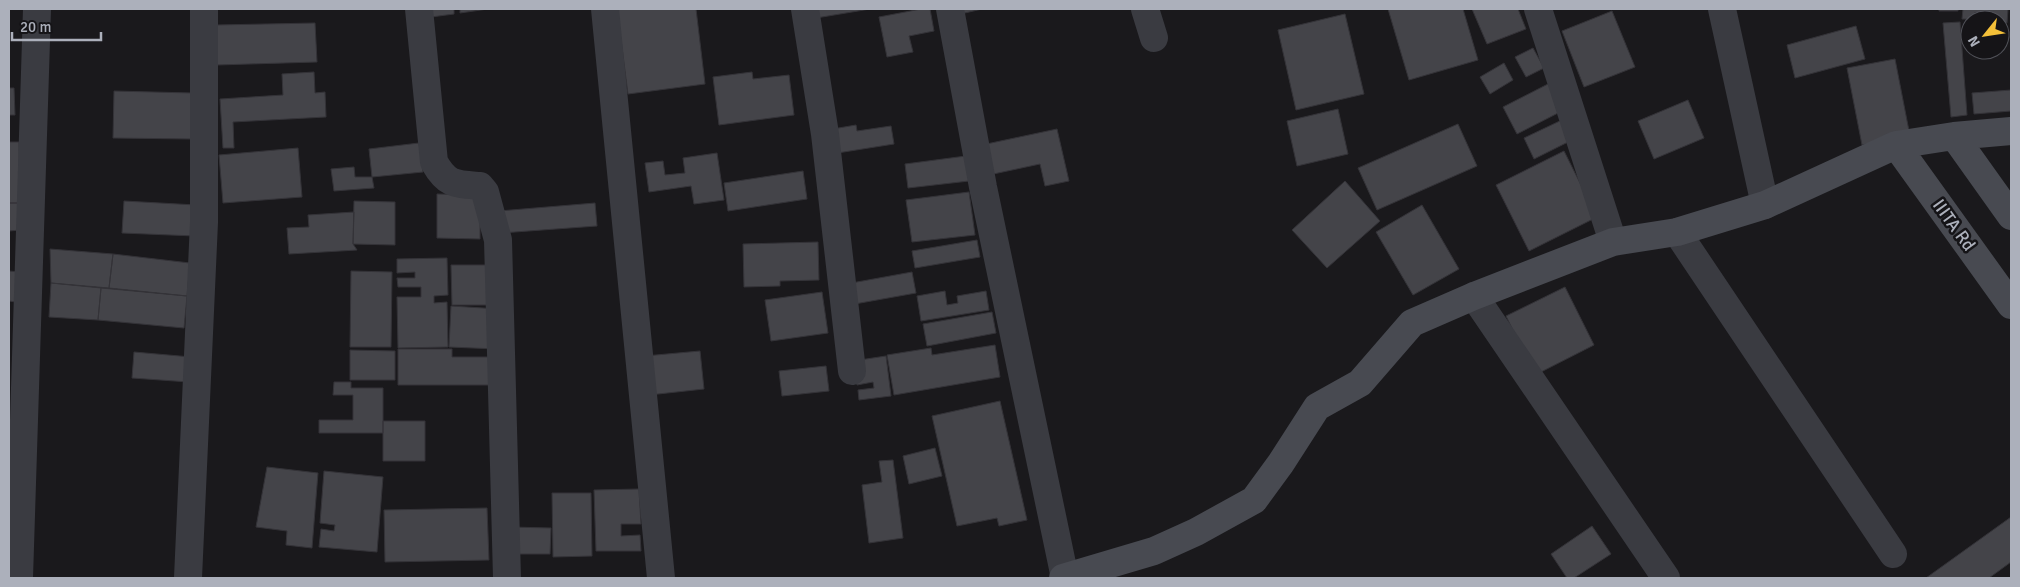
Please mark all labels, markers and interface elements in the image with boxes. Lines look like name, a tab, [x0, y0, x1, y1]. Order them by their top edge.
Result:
scale bar	[12, 10, 101, 42]
north arrow	[1960, 10, 2010, 60]
text: 20 m	[20, 18, 51, 36]
text: N	[1964, 33, 1984, 50]
street label: IIITA Rd	[1928, 195, 1980, 255]

